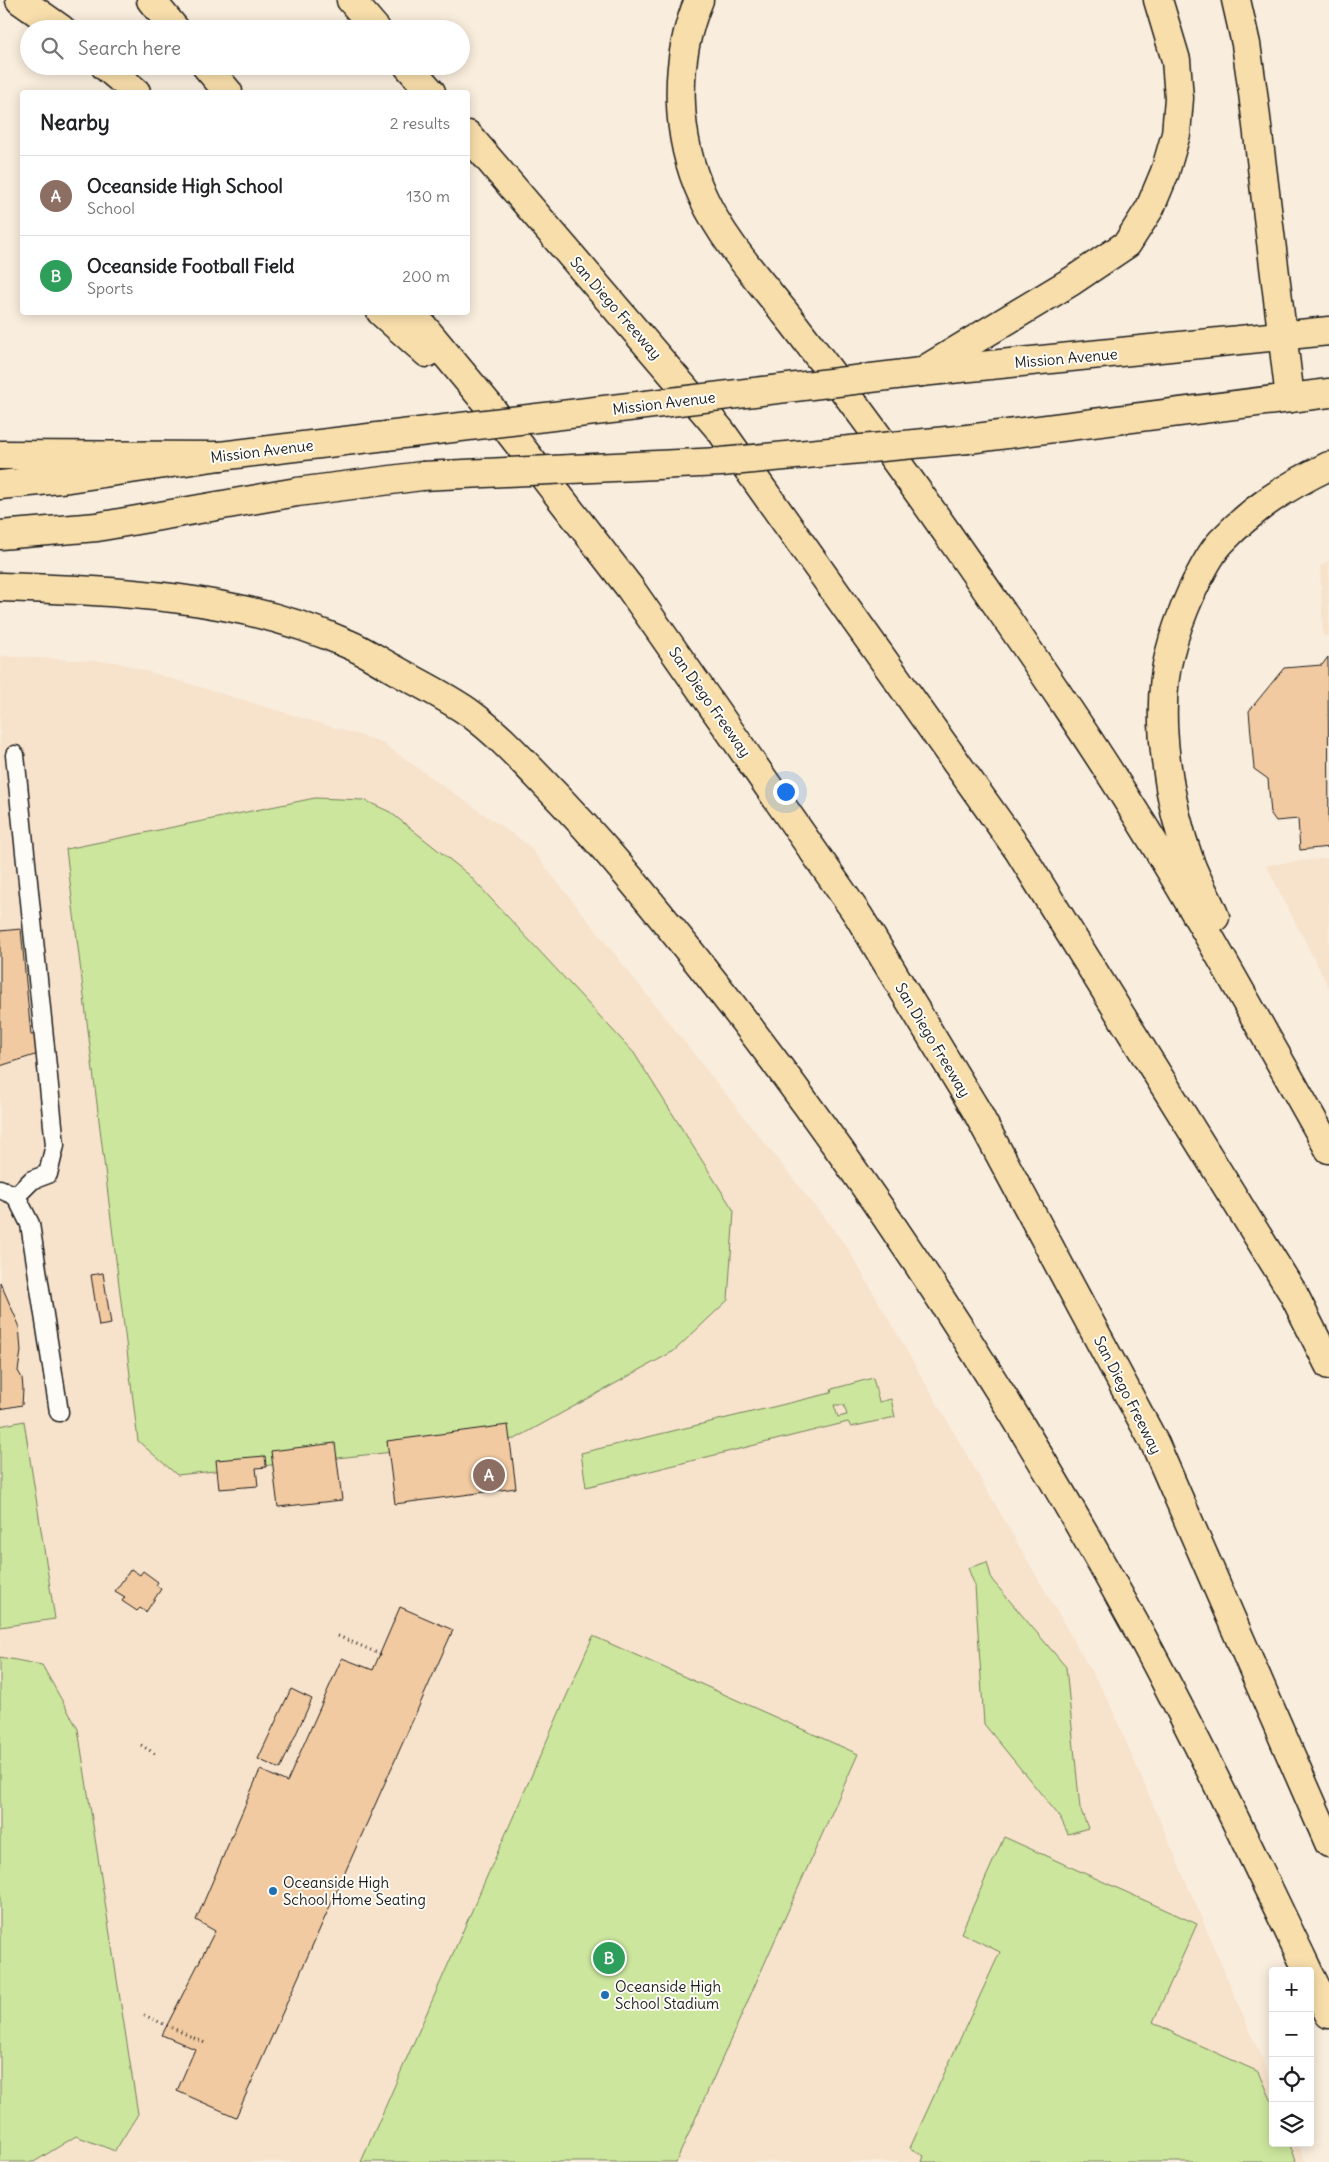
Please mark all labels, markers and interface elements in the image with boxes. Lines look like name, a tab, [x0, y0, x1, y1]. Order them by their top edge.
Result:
search box	[20, 20, 470, 75]
icon: search	[38, 34, 66, 62]
text: Search here	[78, 36, 181, 60]
text: Nearby	[40, 109, 110, 136]
text: 2 results	[390, 113, 450, 133]
text: Oceanside High School	[87, 174, 283, 198]
text: A	[51, 186, 61, 206]
text: 130 m	[406, 186, 450, 206]
text: School	[87, 198, 135, 218]
street label: San Diego Freeway	[566, 253, 666, 363]
text: Oceanside Football Field	[87, 254, 294, 278]
text: B	[51, 266, 61, 286]
text: 200 m	[402, 266, 450, 286]
text: Sports	[87, 278, 133, 298]
street label: Mission Avenue	[1014, 344, 1118, 372]
street label: Mission Avenue	[612, 387, 716, 419]
street label: Mission Avenue	[210, 435, 314, 467]
street label: San Diego Freeway	[665, 643, 755, 761]
your location	[773, 779, 799, 805]
street label: San Diego Freeway	[891, 979, 975, 1101]
street label: San Diego Freeway	[1090, 1333, 1166, 1457]
pin: A	[473, 1456, 505, 1494]
place label: Oceanside High School Home Seating	[283, 1873, 426, 1909]
marker: Oceanside High School Home Seating	[267, 1885, 279, 1897]
pin: B	[593, 1939, 625, 1977]
map controls	[1269, 1967, 1314, 2147]
button: +	[1269, 1967, 1314, 2012]
place label: Oceanside High School Stadium	[615, 1977, 721, 2013]
marker: Oceanside High School Stadium	[599, 1989, 611, 2001]
button: −	[1269, 2012, 1314, 2057]
button: locate	[1269, 2057, 1314, 2102]
button: layers	[1269, 2102, 1314, 2147]

